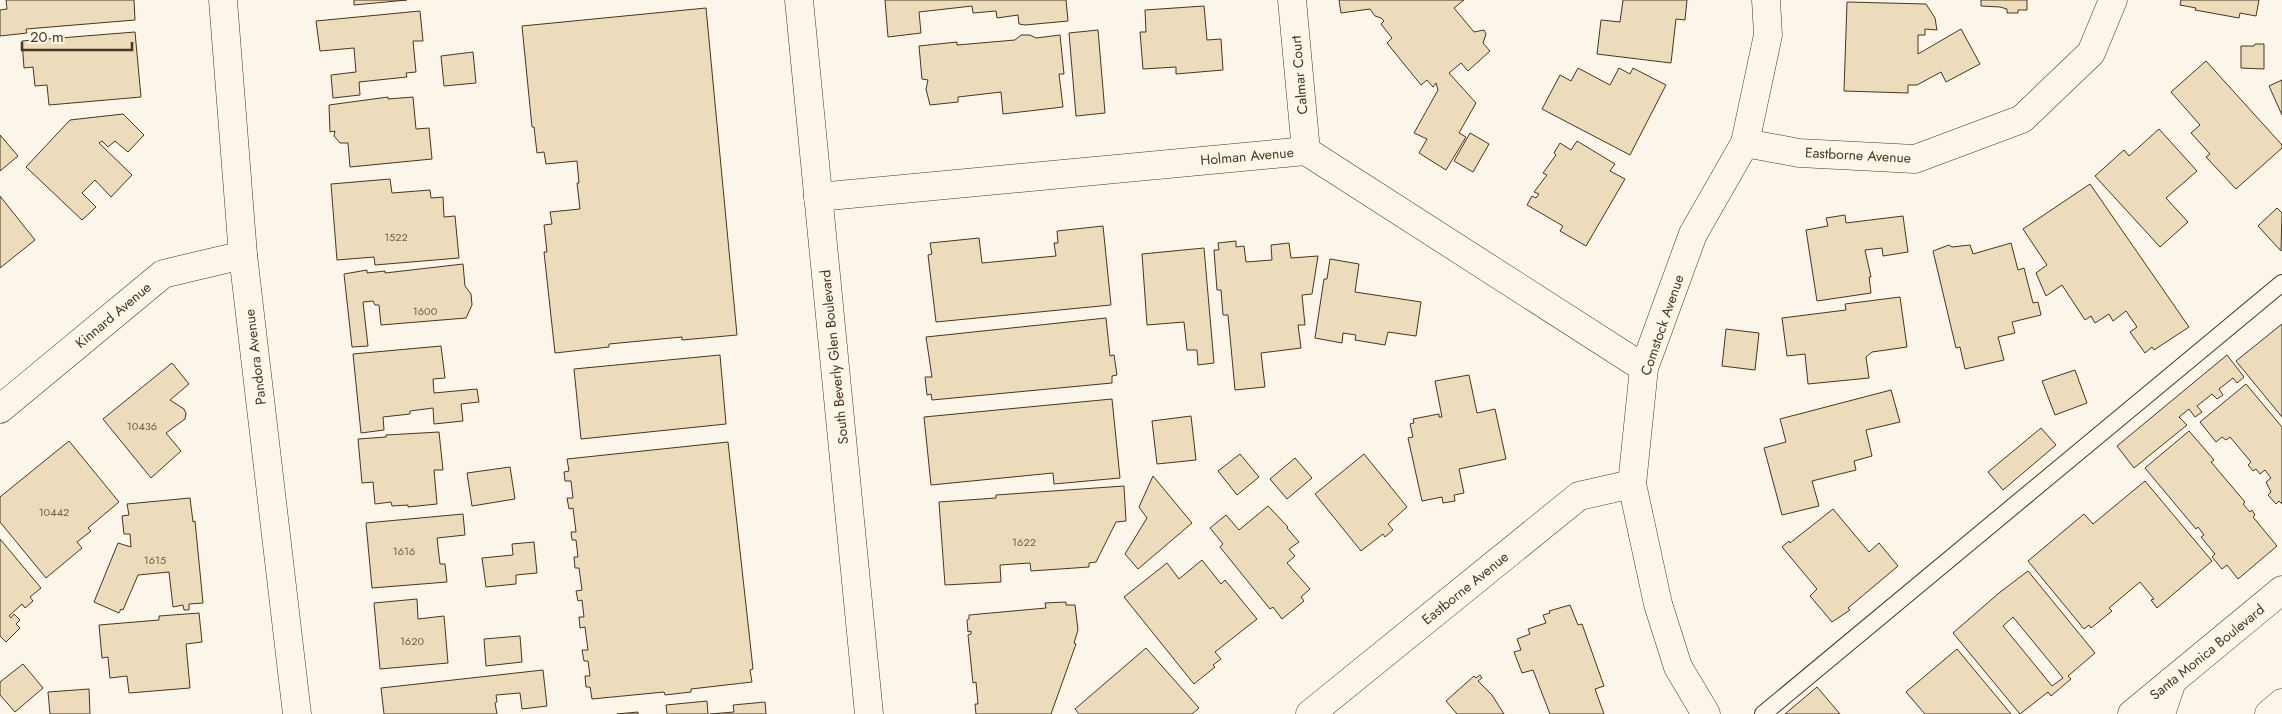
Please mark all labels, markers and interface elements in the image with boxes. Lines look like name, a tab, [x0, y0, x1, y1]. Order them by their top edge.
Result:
scale bar	[22, 20, 132, 52]
text: 20 m	[30, 26, 64, 48]
street label: Calmar Court	[1286, 34, 1312, 115]
street label: Holman Avenue	[1199, 142, 1295, 170]
street label: Eastborne Avenue	[1804, 142, 1912, 168]
house number: 1522	[384, 229, 408, 245]
street label: South Beverly Glen Boulevard	[815, 269, 853, 445]
street label: Comstock Avenue	[1635, 272, 1689, 378]
street label: Kinnard Avenue	[71, 277, 155, 353]
house number: 1600	[413, 303, 438, 319]
street label: Pandora Avenue	[239, 308, 271, 406]
house number: 10436	[127, 418, 157, 434]
house number: 10442	[39, 504, 69, 520]
house number: 1622	[1012, 534, 1036, 550]
house number: 1616	[393, 543, 415, 559]
street label: Eastborne Avenue	[1417, 547, 1513, 629]
house number: 1615	[144, 552, 166, 568]
street label: Santa Monica Boulevard	[2145, 599, 2269, 705]
house number: 1620	[400, 633, 424, 649]

